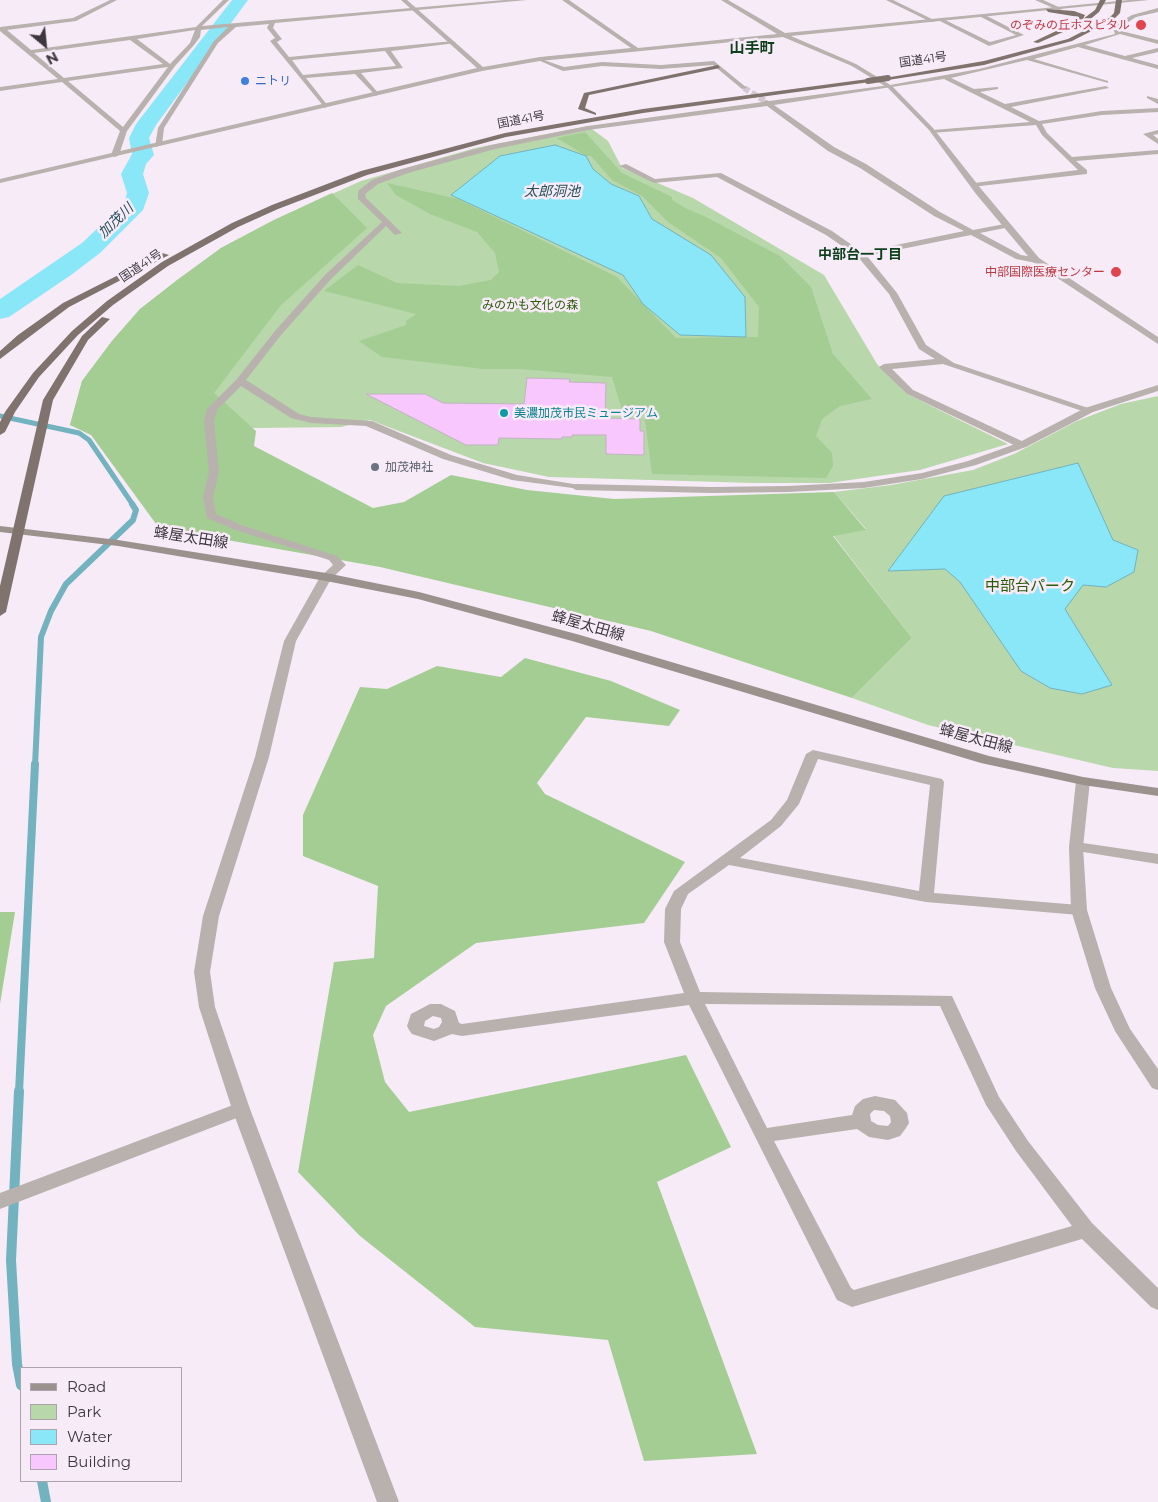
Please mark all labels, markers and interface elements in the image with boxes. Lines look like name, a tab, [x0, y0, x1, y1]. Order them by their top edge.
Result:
place label: のぞみの丘ホスピタル	[1010, 18, 1130, 32]
marker: のぞみの丘ホスピタル	[1134, 18, 1148, 32]
north arrow	[20, 20, 70, 70]
district label: 山手町	[730, 40, 774, 58]
text: N	[43, 48, 61, 69]
street label: 国道41号	[898, 50, 948, 70]
place label: ニトリ	[255, 74, 291, 88]
marker: ニトリ	[239, 75, 251, 87]
street label: 国道41号	[496, 108, 546, 132]
water label: 太郎洞池	[524, 184, 580, 200]
water label: 加茂川	[95, 200, 137, 242]
street label: 国道41号	[117, 247, 165, 285]
district label: 中部台一丁目	[818, 247, 902, 263]
place label: 中部国際医療センター	[985, 265, 1105, 279]
marker: 中部国際医療センター	[1109, 265, 1123, 279]
park label: みのかも文化の森	[482, 298, 578, 312]
place label: 美濃加茂市民ミュージアム	[514, 406, 658, 420]
marker: 美濃加茂市民ミュージアム	[498, 407, 510, 419]
place label: 加茂神社	[385, 460, 433, 474]
marker: 加茂神社	[369, 461, 381, 473]
street label: 蜂屋太田線	[153, 523, 229, 553]
park label: 中部台パーク	[985, 578, 1075, 596]
street label: 蜂屋太田線	[549, 607, 627, 645]
street label: 蜂屋太田線	[937, 721, 1015, 757]
legend	[20, 1367, 182, 1482]
text: Road	[67, 1377, 106, 1396]
text: Park	[67, 1402, 101, 1421]
text: Water	[67, 1427, 113, 1446]
text: Building	[67, 1452, 131, 1471]

